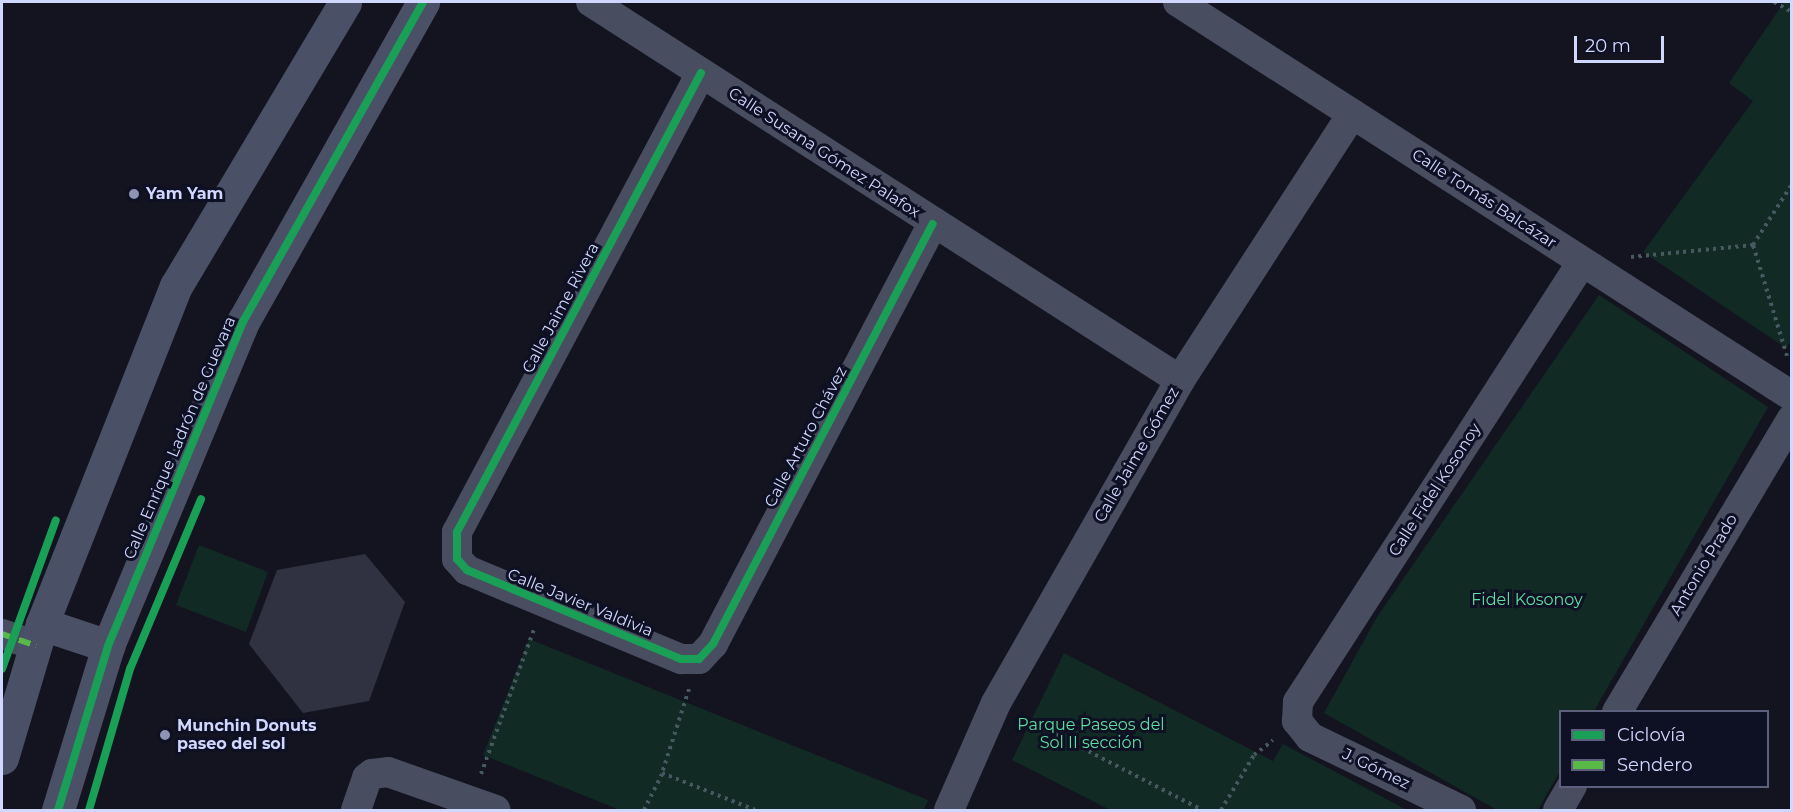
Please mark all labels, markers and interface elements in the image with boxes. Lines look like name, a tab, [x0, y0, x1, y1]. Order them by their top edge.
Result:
scale bar	[1577, 24, 1667, 62]
text: 20 m	[1585, 35, 1631, 57]
street label: Calle Susana Gómez Palafox	[725, 84, 923, 222]
street label: Calle Tomás Balcázar	[1408, 145, 1560, 253]
place label: Yam Yam	[146, 184, 223, 204]
marker: Yam Yam	[127, 187, 141, 201]
street label: Calle Jaime Rivera	[519, 240, 603, 376]
street label: Calle Enrique Ladrón de Guevara	[120, 314, 240, 562]
street label: Calle Arturo Chávez	[761, 363, 851, 511]
street label: Calle Jaime Gómez	[1090, 384, 1184, 526]
street label: Calle Fidel Kosonoy	[1385, 420, 1485, 560]
street label: Antonio Prado	[1666, 511, 1742, 619]
street label: Calle Javier Valdivia	[504, 565, 656, 641]
park label: Fidel Kosonoy	[1471, 590, 1583, 610]
legend	[1559, 710, 1769, 788]
park label: Parque Paseos del Sol II sección	[1017, 715, 1165, 753]
place label: Munchin Donuts paseo del sol	[177, 716, 316, 754]
text: Ciclovía	[1617, 724, 1686, 746]
marker: Munchin Donuts paseo del sol	[158, 728, 172, 742]
street label: J. Gómez	[1339, 744, 1413, 794]
text: Sendero	[1617, 754, 1692, 776]

